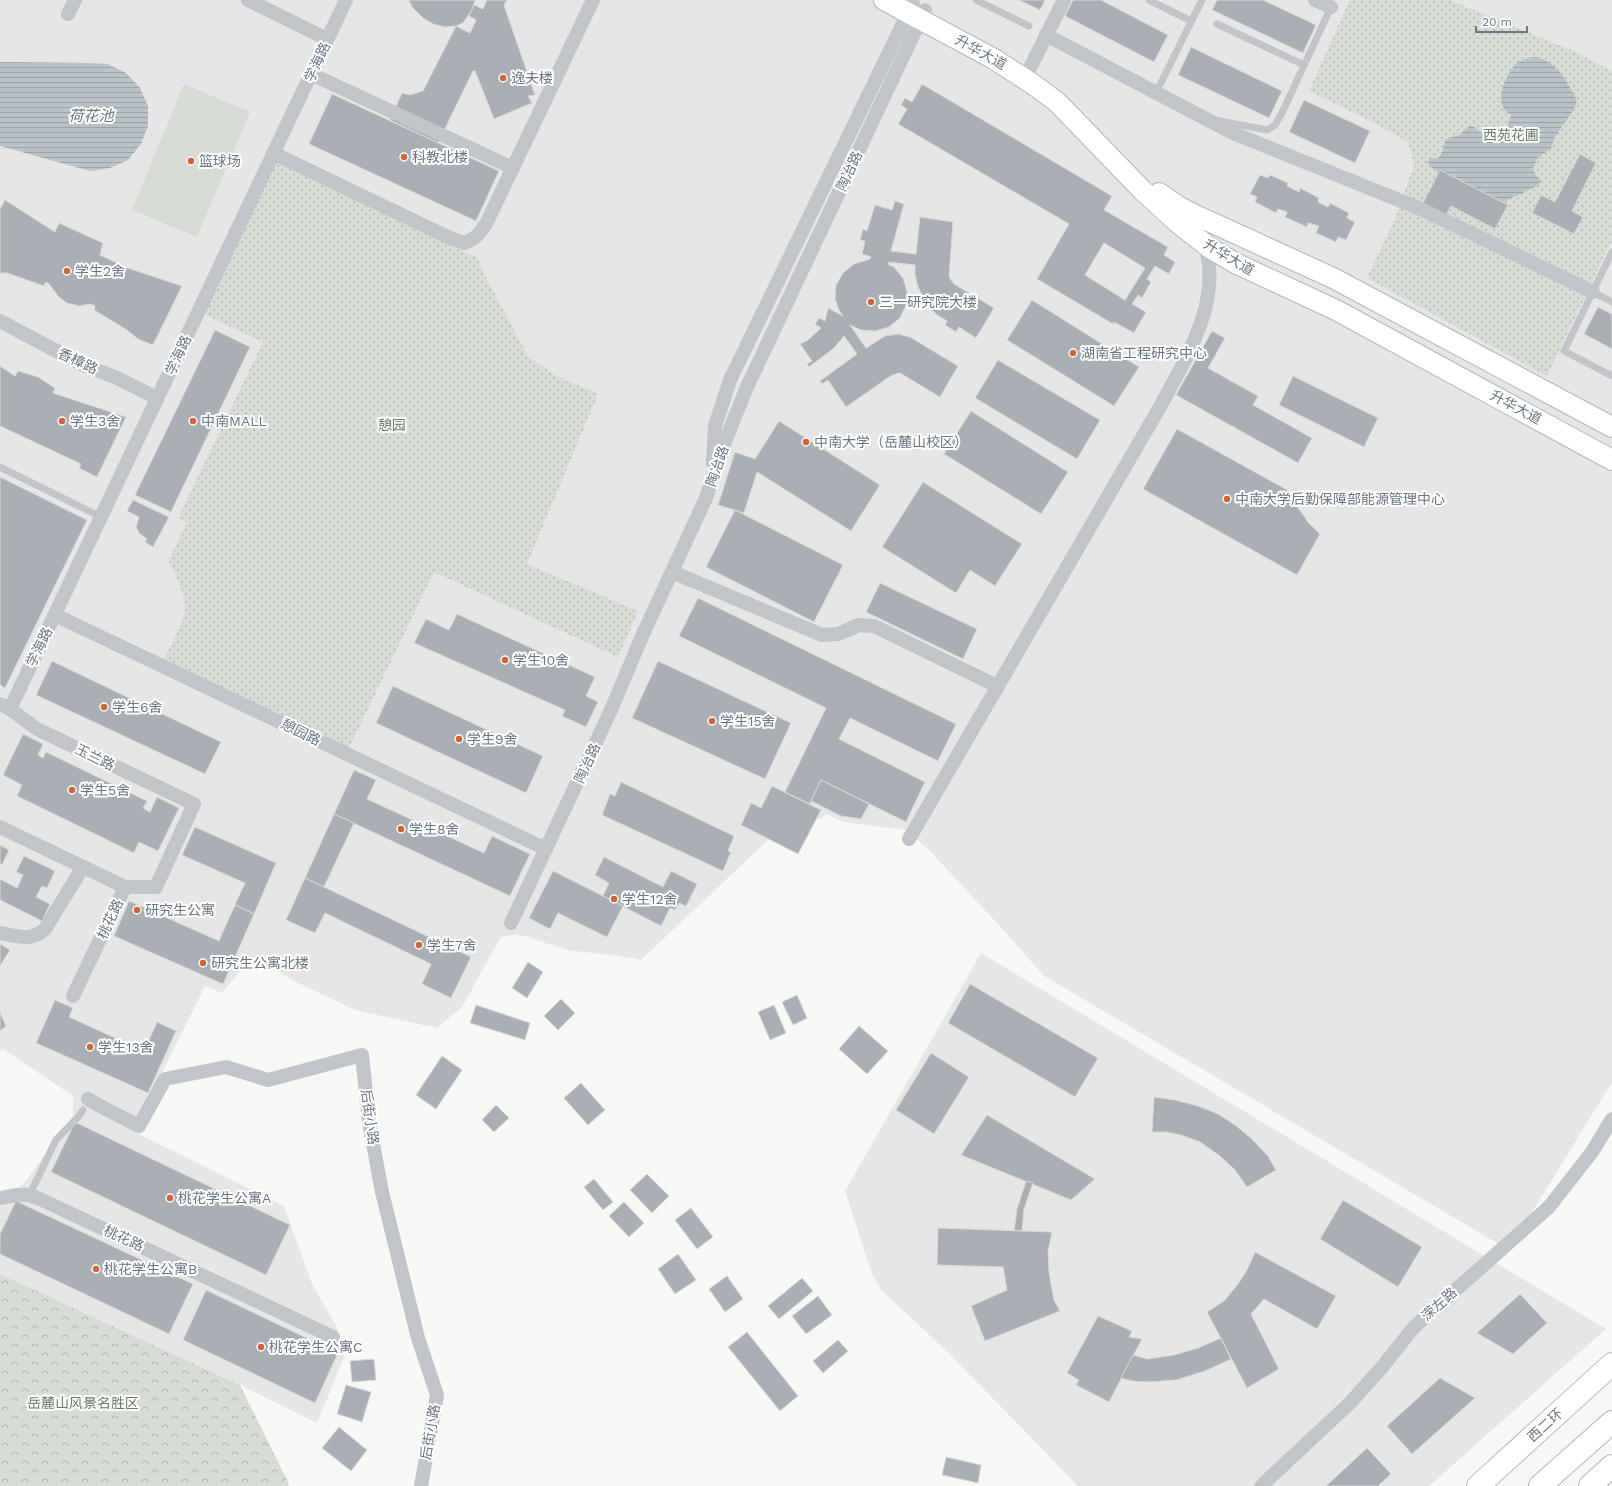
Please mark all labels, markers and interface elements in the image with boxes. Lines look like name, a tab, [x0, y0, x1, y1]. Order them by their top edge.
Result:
scale bar	[1476, 8, 1527, 34]
text: 20 m	[1482, 15, 1512, 29]
street label: 升华大道	[953, 31, 1009, 73]
street label: 学海路	[301, 40, 333, 84]
place label: 逸夫楼	[511, 70, 553, 86]
marker: 逸夫楼	[498, 73, 508, 83]
water label: 荷花池	[68, 107, 115, 125]
park label: 西苑花圃	[1483, 127, 1539, 143]
place label: 科教北楼	[412, 149, 468, 165]
street label: 陶冶路	[833, 149, 865, 193]
marker: 科教北楼	[399, 152, 409, 162]
place label: 篮球场	[199, 153, 241, 169]
marker: 篮球场	[186, 156, 196, 166]
street label: 升华大道	[1201, 236, 1257, 278]
place label: 学生2舍	[75, 263, 125, 279]
marker: 学生2舍	[62, 266, 72, 276]
place label: 三一研究院大楼	[879, 294, 977, 310]
marker: 三一研究院大楼	[866, 297, 876, 307]
street label: 学海路	[162, 333, 194, 377]
street label: 香樟路	[56, 345, 100, 377]
place label: 湖南省工程研究中心	[1081, 345, 1207, 361]
marker: 湖南省工程研究中心	[1068, 348, 1078, 358]
street label: 升华大道	[1488, 387, 1544, 427]
place label: 学生3舍	[70, 413, 120, 429]
place label: 中南MALL	[201, 413, 267, 429]
marker: 学生3舍	[57, 416, 67, 426]
marker: 中南MALL	[188, 416, 198, 426]
park label: 憩园	[378, 417, 406, 433]
place label: 中南大学（岳麓山校区）	[814, 434, 968, 450]
marker: 中南大学（岳麓山校区）	[801, 437, 811, 447]
street label: 陶冶路	[703, 444, 731, 488]
place label: 中南大学后勤保障部能源管理中心	[1235, 491, 1445, 507]
marker: 中南大学后勤保障部能源管理中心	[1222, 494, 1232, 504]
street label: 学海路	[23, 625, 55, 669]
place label: 学生10舍	[513, 652, 569, 668]
marker: 学生10舍	[500, 655, 510, 665]
place label: 学生6舍	[112, 699, 163, 715]
marker: 学生6舍	[99, 702, 109, 712]
place label: 学生15舍	[720, 713, 776, 729]
street label: 憩园路	[279, 716, 323, 748]
marker: 学生15舍	[707, 716, 717, 726]
place label: 学生9舍	[467, 731, 518, 747]
marker: 学生9舍	[454, 734, 464, 744]
street label: 玉兰路	[73, 741, 117, 773]
street label: 陶冶路	[571, 741, 603, 785]
place label: 学生5舍	[80, 782, 130, 798]
marker: 学生5舍	[67, 785, 77, 795]
place label: 学生8舍	[409, 821, 460, 837]
marker: 学生8舍	[396, 824, 406, 834]
place label: 学生12舍	[622, 891, 678, 907]
marker: 学生12舍	[609, 894, 619, 904]
street label: 桃花路	[94, 897, 126, 941]
place label: 研究生公寓	[145, 902, 215, 918]
marker: 研究生公寓	[132, 905, 142, 915]
place label: 学生7舍	[427, 937, 477, 953]
marker: 学生7舍	[414, 940, 424, 950]
place label: 研究生公寓北楼	[211, 955, 309, 971]
marker: 研究生公寓北楼	[198, 958, 208, 968]
place label: 学生13舍	[98, 1039, 154, 1055]
marker: 学生13舍	[85, 1042, 95, 1052]
street label: 后街小路	[358, 1088, 382, 1146]
place label: 桃花学生公寓A	[178, 1190, 271, 1206]
marker: 桃花学生公寓A	[165, 1193, 175, 1203]
street label: 桃花路	[102, 1222, 146, 1254]
place label: 桃花学生公寓B	[104, 1261, 197, 1277]
marker: 桃花学生公寓B	[91, 1264, 101, 1274]
street label: 溁左路	[1418, 1284, 1460, 1324]
place label: 桃花学生公寓C	[269, 1339, 363, 1355]
marker: 桃花学生公寓C	[256, 1342, 266, 1352]
park label: 岳麓山风景名胜区	[27, 1395, 139, 1411]
street label: 后街小路	[417, 1403, 443, 1461]
street label: 西二环	[1524, 1405, 1566, 1445]

